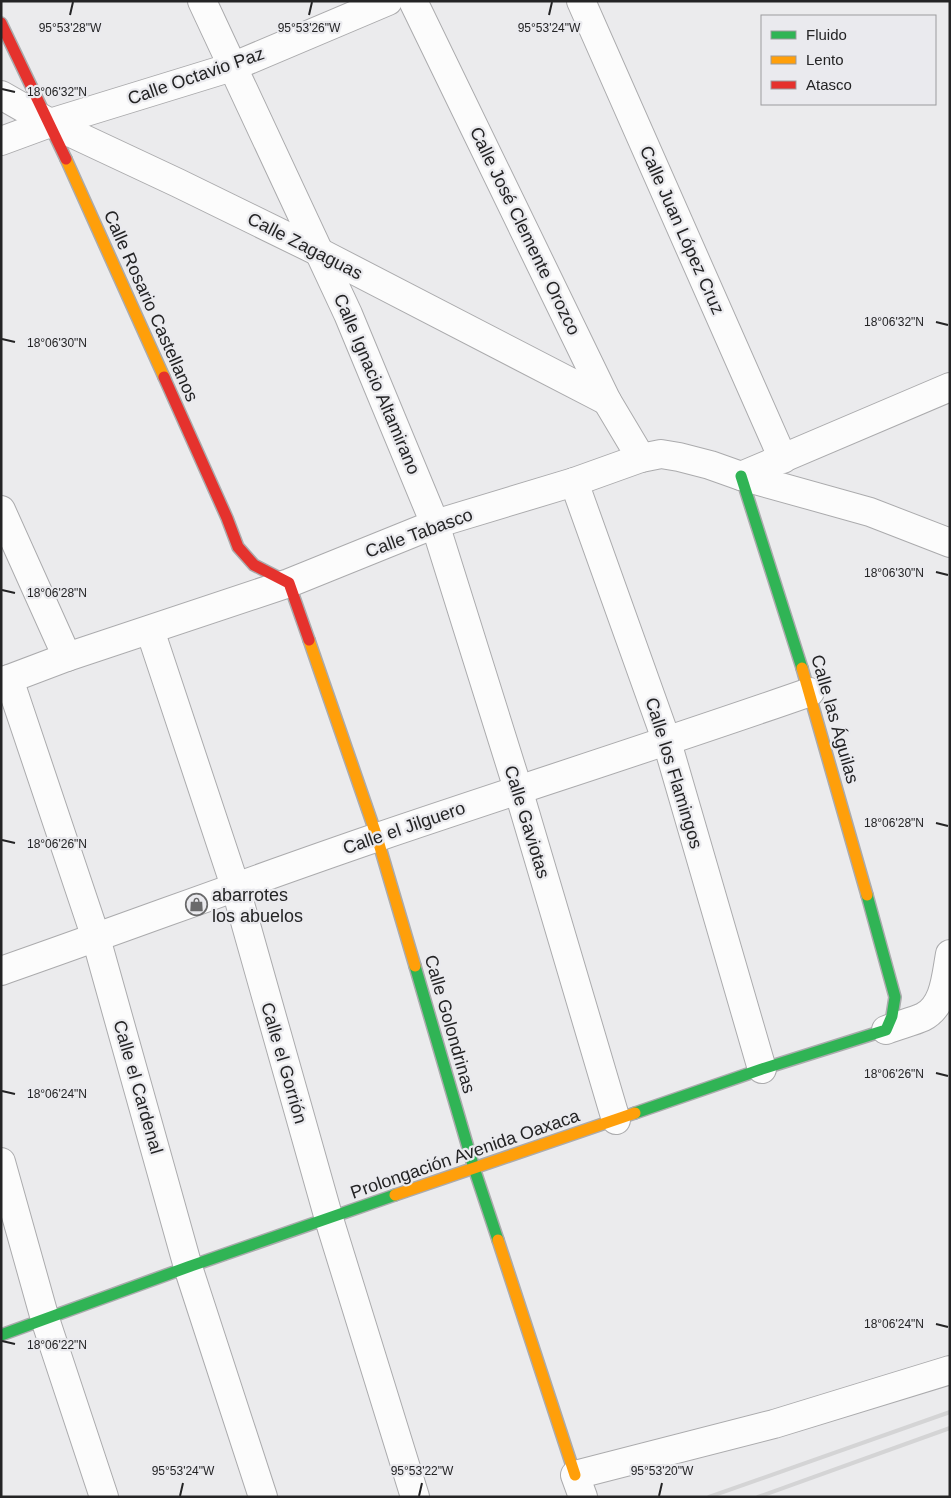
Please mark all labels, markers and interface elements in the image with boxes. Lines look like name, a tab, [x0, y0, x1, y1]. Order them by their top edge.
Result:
legend	[761, 15, 936, 105]
text: 95°53'28"W	[39, 21, 102, 35]
text: 95°53'26"W	[278, 21, 341, 35]
text: 95°53'24"W	[518, 21, 581, 35]
text: Fluido	[806, 26, 847, 43]
street label: Calle Octavio Paz	[125, 43, 267, 109]
text: Lento	[806, 51, 844, 68]
text: Atasco	[806, 76, 852, 93]
text: 18°06'32"N	[27, 85, 87, 99]
street label: Calle José Clemente Orozco	[466, 124, 584, 338]
street label: Calle Juan López Cruz	[636, 143, 728, 317]
street label: Calle Rosario Castellanos	[100, 207, 202, 405]
street label: Calle Zagaguas	[244, 208, 366, 284]
street label: Calle Ignacio Altamirano	[330, 291, 424, 477]
text: 18°06'32"N	[864, 315, 924, 329]
text: 18°06'30"N	[27, 336, 87, 350]
street label: Calle Tabasco	[363, 504, 475, 562]
text: 18°06'30"N	[864, 566, 924, 580]
text: 18°06'28"N	[27, 586, 87, 600]
street label: Calle las Águilas	[807, 652, 863, 786]
street label: Calle los Flamingos	[641, 695, 707, 851]
street label: Calle Gaviotas	[500, 763, 554, 881]
street label: Calle el Jilguero	[340, 798, 468, 858]
text: 18°06'28"N	[864, 816, 924, 830]
text: 18°06'26"N	[27, 837, 87, 851]
place label: abarrotes los abuelos	[212, 885, 303, 926]
shop icon: abarrotes los abuelos	[184, 893, 208, 917]
street label: Calle Golondrinas	[421, 952, 479, 1096]
street label: Calle el Gorrión	[257, 1000, 311, 1126]
street label: Calle el Cardenal	[109, 1018, 167, 1156]
text: 18°06'26"N	[864, 1067, 924, 1081]
text: 18°06'24"N	[27, 1087, 87, 1101]
street label: Prolongación Avenida Oaxaca	[348, 1105, 583, 1203]
text: 18°06'24"N	[864, 1317, 924, 1331]
text: 18°06'22"N	[27, 1338, 87, 1352]
text: 95°53'24"W	[152, 1464, 215, 1478]
text: 95°53'22"W	[391, 1464, 454, 1478]
text: 95°53'20"W	[631, 1464, 694, 1478]

